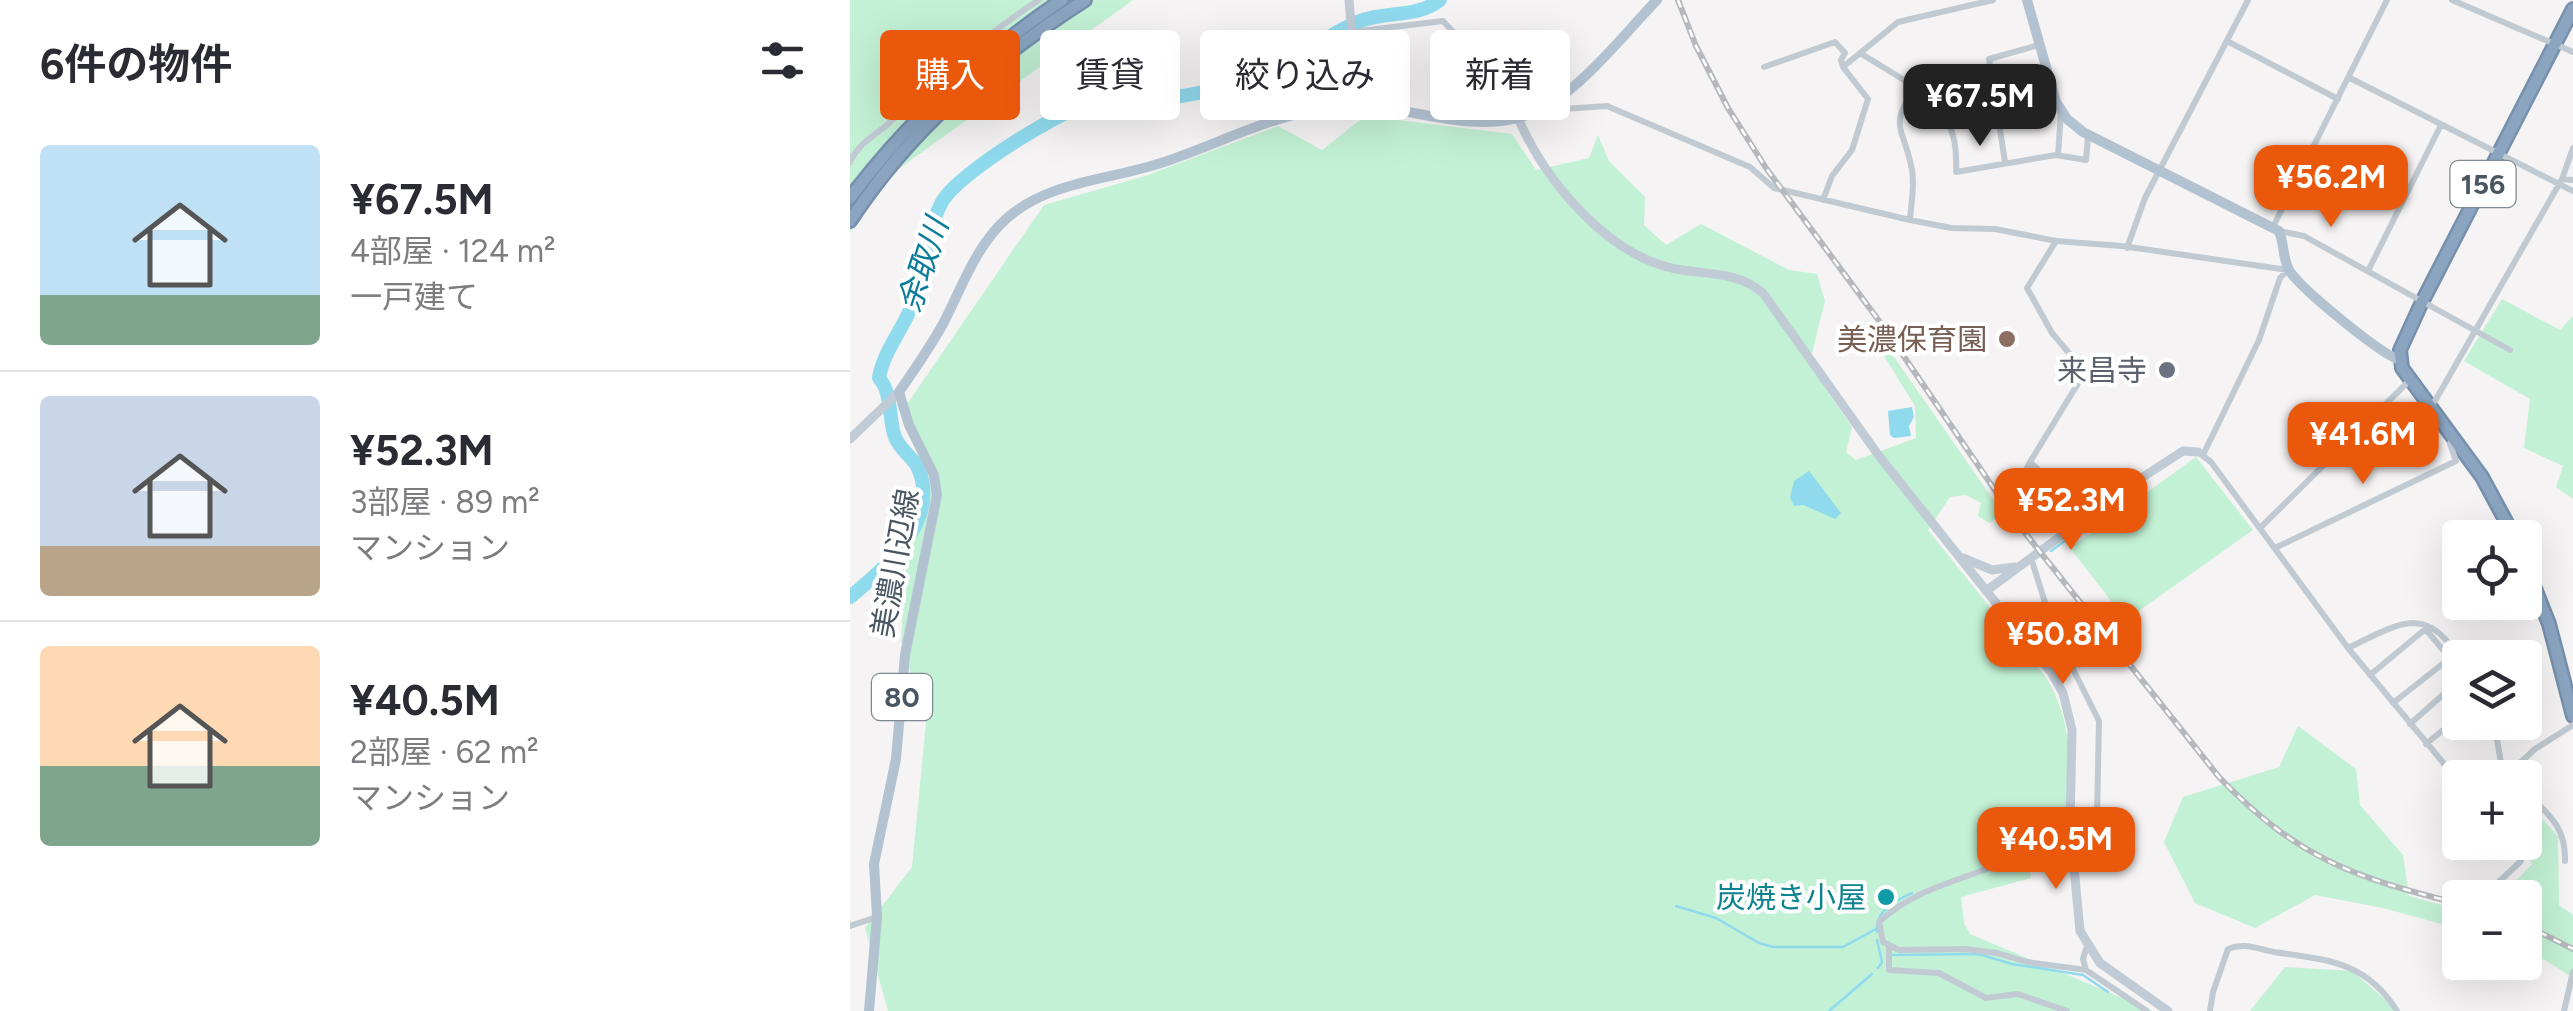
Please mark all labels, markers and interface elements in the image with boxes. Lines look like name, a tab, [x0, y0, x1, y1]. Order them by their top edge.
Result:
chip: 購入	[880, 30, 1020, 120]
chip: 賃貸	[1040, 30, 1180, 120]
chip: 絞り込み	[1200, 30, 1410, 120]
chip: 新着	[1430, 30, 1570, 120]
icon: filters	[755, 33, 810, 88]
text: 6件の物件	[40, 39, 232, 90]
pin: ¥67.5M	[1899, 64, 2061, 149]
text: ¥67.5M	[1925, 77, 2035, 115]
pin: ¥56.2M	[2250, 145, 2412, 230]
text: ¥56.2M	[2276, 158, 2386, 196]
road number: 156	[2450, 161, 2516, 207]
text: ¥67.5M	[350, 174, 494, 225]
icon: home	[120, 185, 240, 305]
water label: 余取川	[890, 211, 957, 317]
text: 4部屋 · 124 m²	[350, 232, 555, 270]
text: 一戸建て	[350, 278, 478, 316]
place label: 美濃保育園	[1837, 321, 1987, 358]
marker: 美濃保育園	[1996, 328, 2018, 350]
place label: 来昌寺	[2057, 352, 2147, 389]
marker: 来昌寺	[2156, 359, 2178, 381]
pin: ¥41.6M	[2282, 402, 2444, 487]
text: ¥41.6M	[2310, 415, 2416, 453]
text: ¥52.3M	[350, 425, 494, 476]
icon: home	[120, 436, 240, 556]
pin: ¥52.3M	[1990, 468, 2152, 553]
text: ¥52.3M	[2016, 481, 2126, 519]
text: 3部屋 · 89 m²	[350, 483, 540, 521]
street label: 美濃川辺線	[864, 486, 926, 640]
map controls	[2442, 520, 2542, 980]
button: locate	[2442, 520, 2542, 620]
text: マンション	[350, 529, 510, 567]
pin: ¥50.8M	[1982, 602, 2144, 687]
text: ¥50.8M	[2006, 615, 2120, 653]
button: layers	[2442, 640, 2542, 740]
road number: 80	[872, 674, 932, 720]
text: ¥40.5M	[350, 675, 500, 726]
icon: home	[120, 686, 240, 806]
text: 2部屋 · 62 m²	[350, 733, 539, 771]
button: +	[2442, 760, 2542, 860]
text: マンション	[350, 779, 510, 817]
pin: ¥40.5M	[1975, 807, 2137, 892]
text: ¥40.5M	[1999, 820, 2113, 858]
place label: 炭焼き小屋	[1716, 879, 1866, 916]
button: −	[2442, 880, 2542, 980]
marker: 炭焼き小屋	[1875, 886, 1897, 908]

